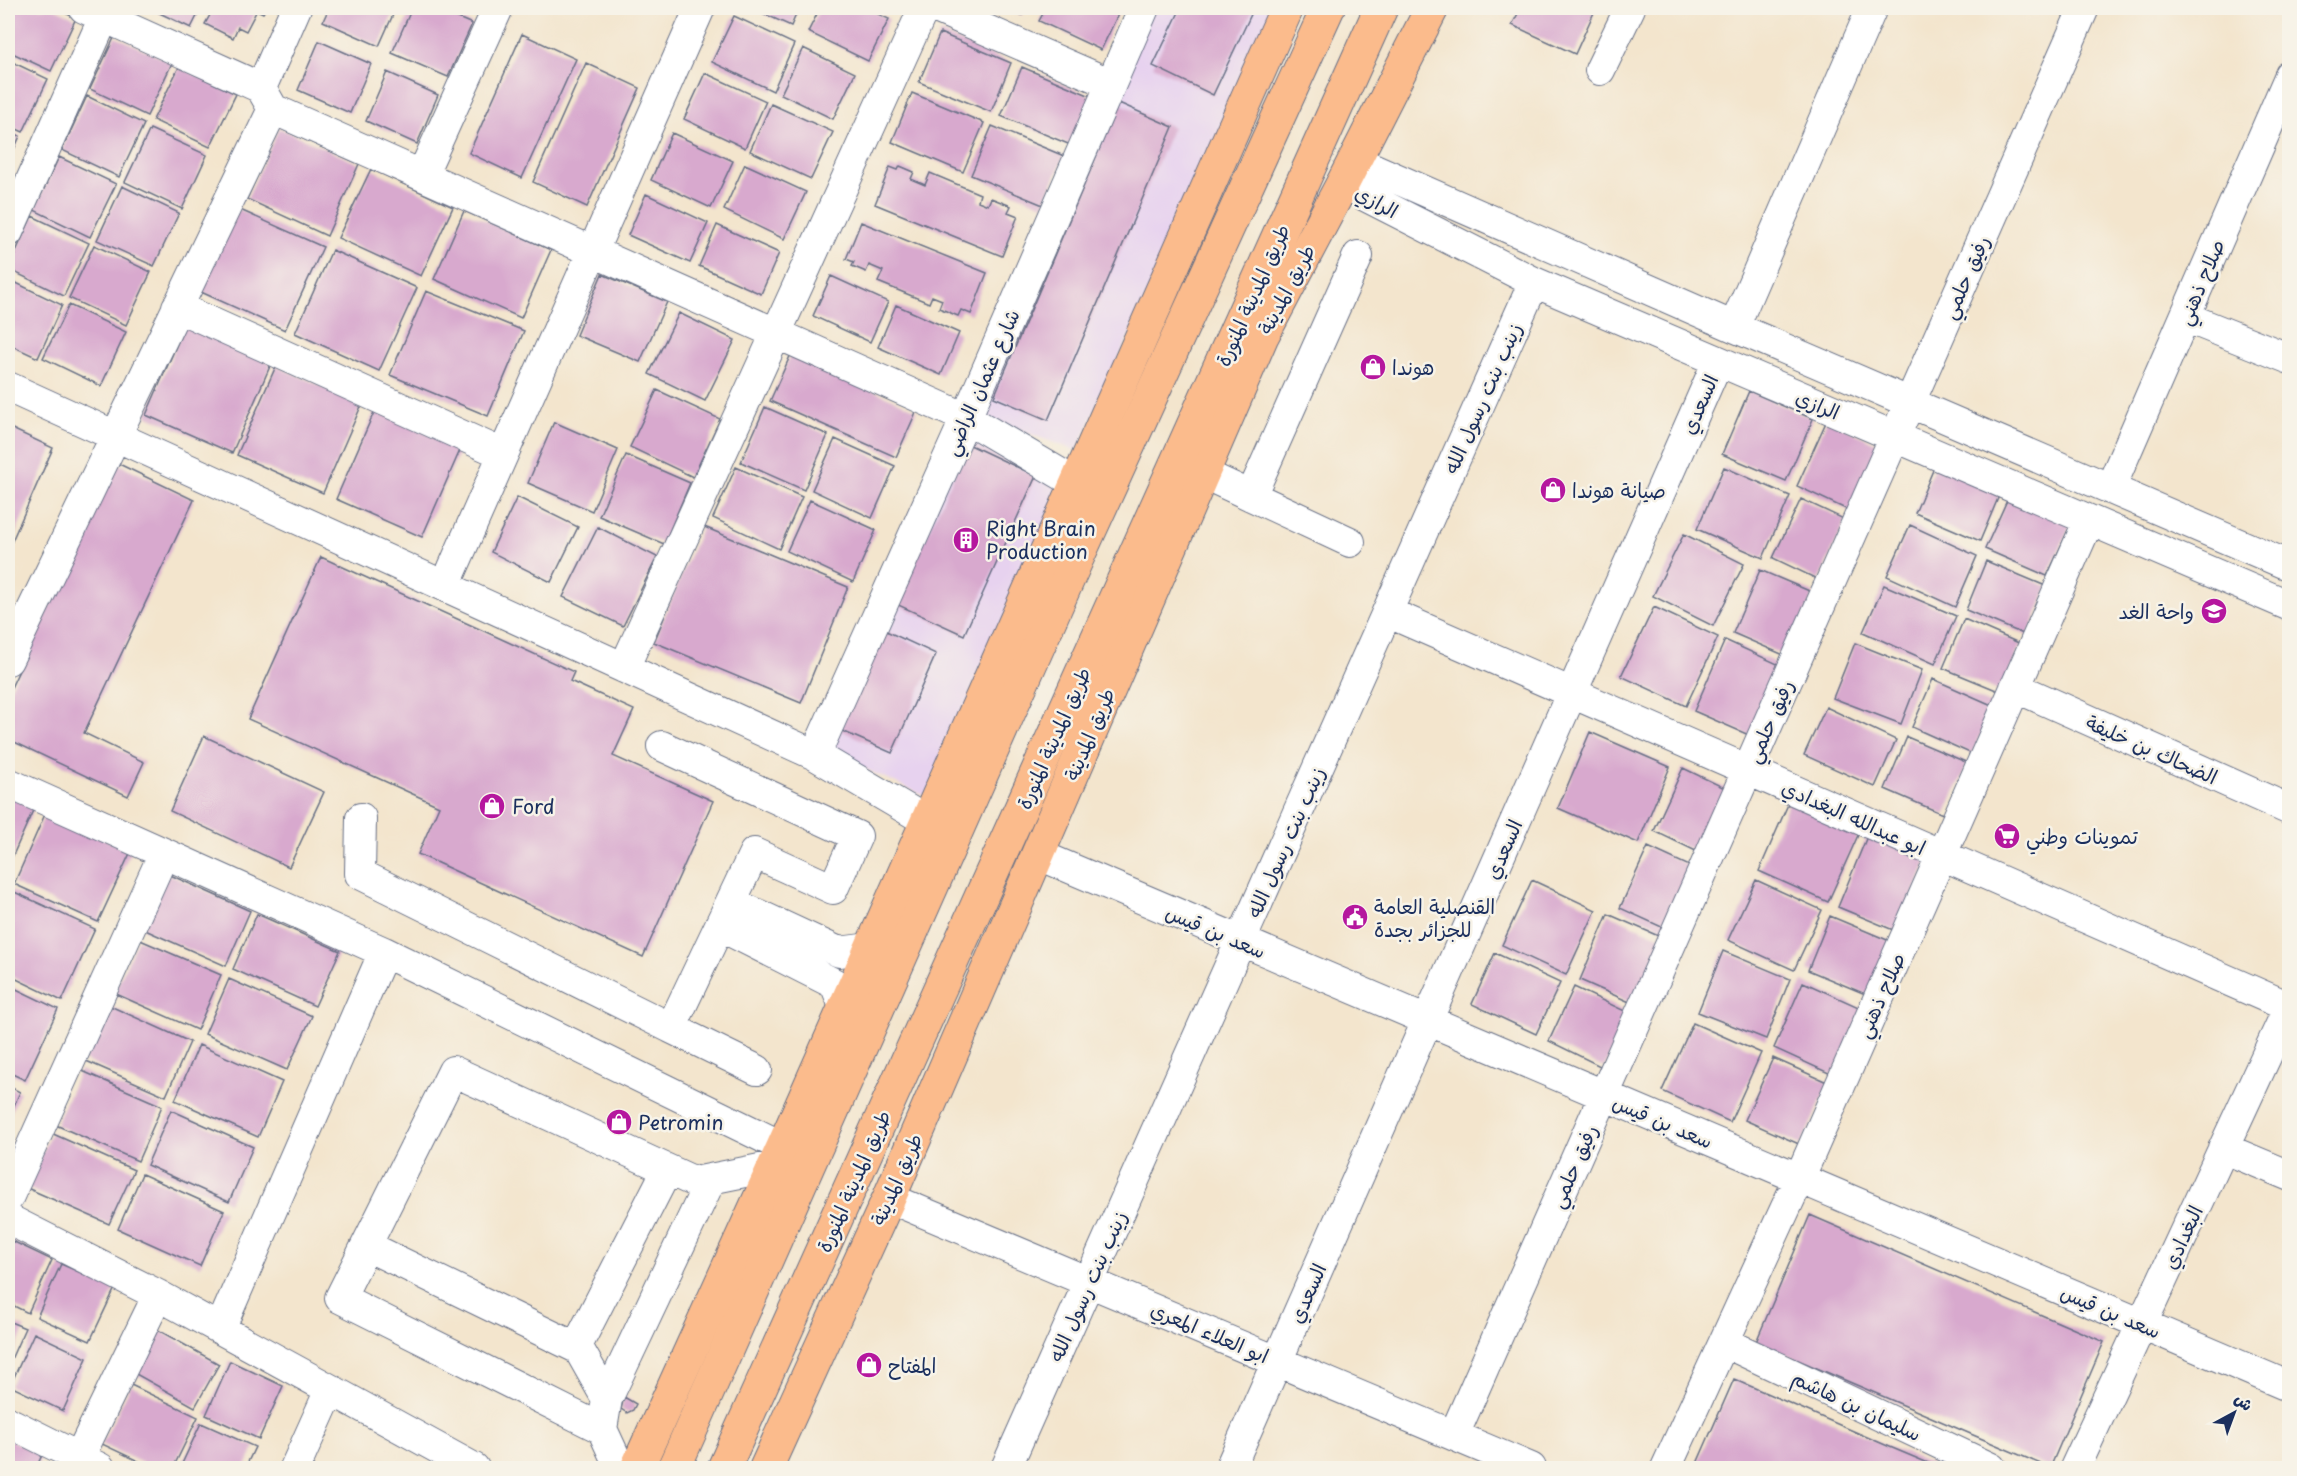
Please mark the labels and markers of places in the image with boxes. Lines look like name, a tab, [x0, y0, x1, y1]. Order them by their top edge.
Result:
shop icon: هوندا	[1358, 352, 1388, 382]
place label: هوندا	[1392, 352, 1434, 382]
shop icon: صيانة هوندا	[1538, 475, 1568, 505]
place label: صيانة هوندا	[1572, 475, 1666, 505]
place label: Right Brain Production	[986, 513, 1096, 566]
building icon: Right Brain Production	[951, 525, 981, 555]
place label: واحة الغد	[2118, 596, 2194, 626]
school or university icon: واحة الغد	[2199, 596, 2229, 626]
shop icon: Ford	[477, 791, 507, 821]
place label: Ford	[512, 791, 555, 821]
supermarket icon: تموينات وطني	[1992, 821, 2022, 851]
place label: تموينات وطني	[2026, 821, 2138, 855]
place label: القنصلية العامة للجزائر بجدة	[1374, 891, 1495, 944]
public building icon: القنصلية العامة للجزائر بجدة	[1340, 902, 1370, 932]
shop icon: Petromin	[604, 1107, 634, 1137]
place label: Petromin	[638, 1107, 723, 1137]
shop icon: المفتاح	[854, 1350, 884, 1380]
place label: المفتاح	[888, 1350, 936, 1380]

